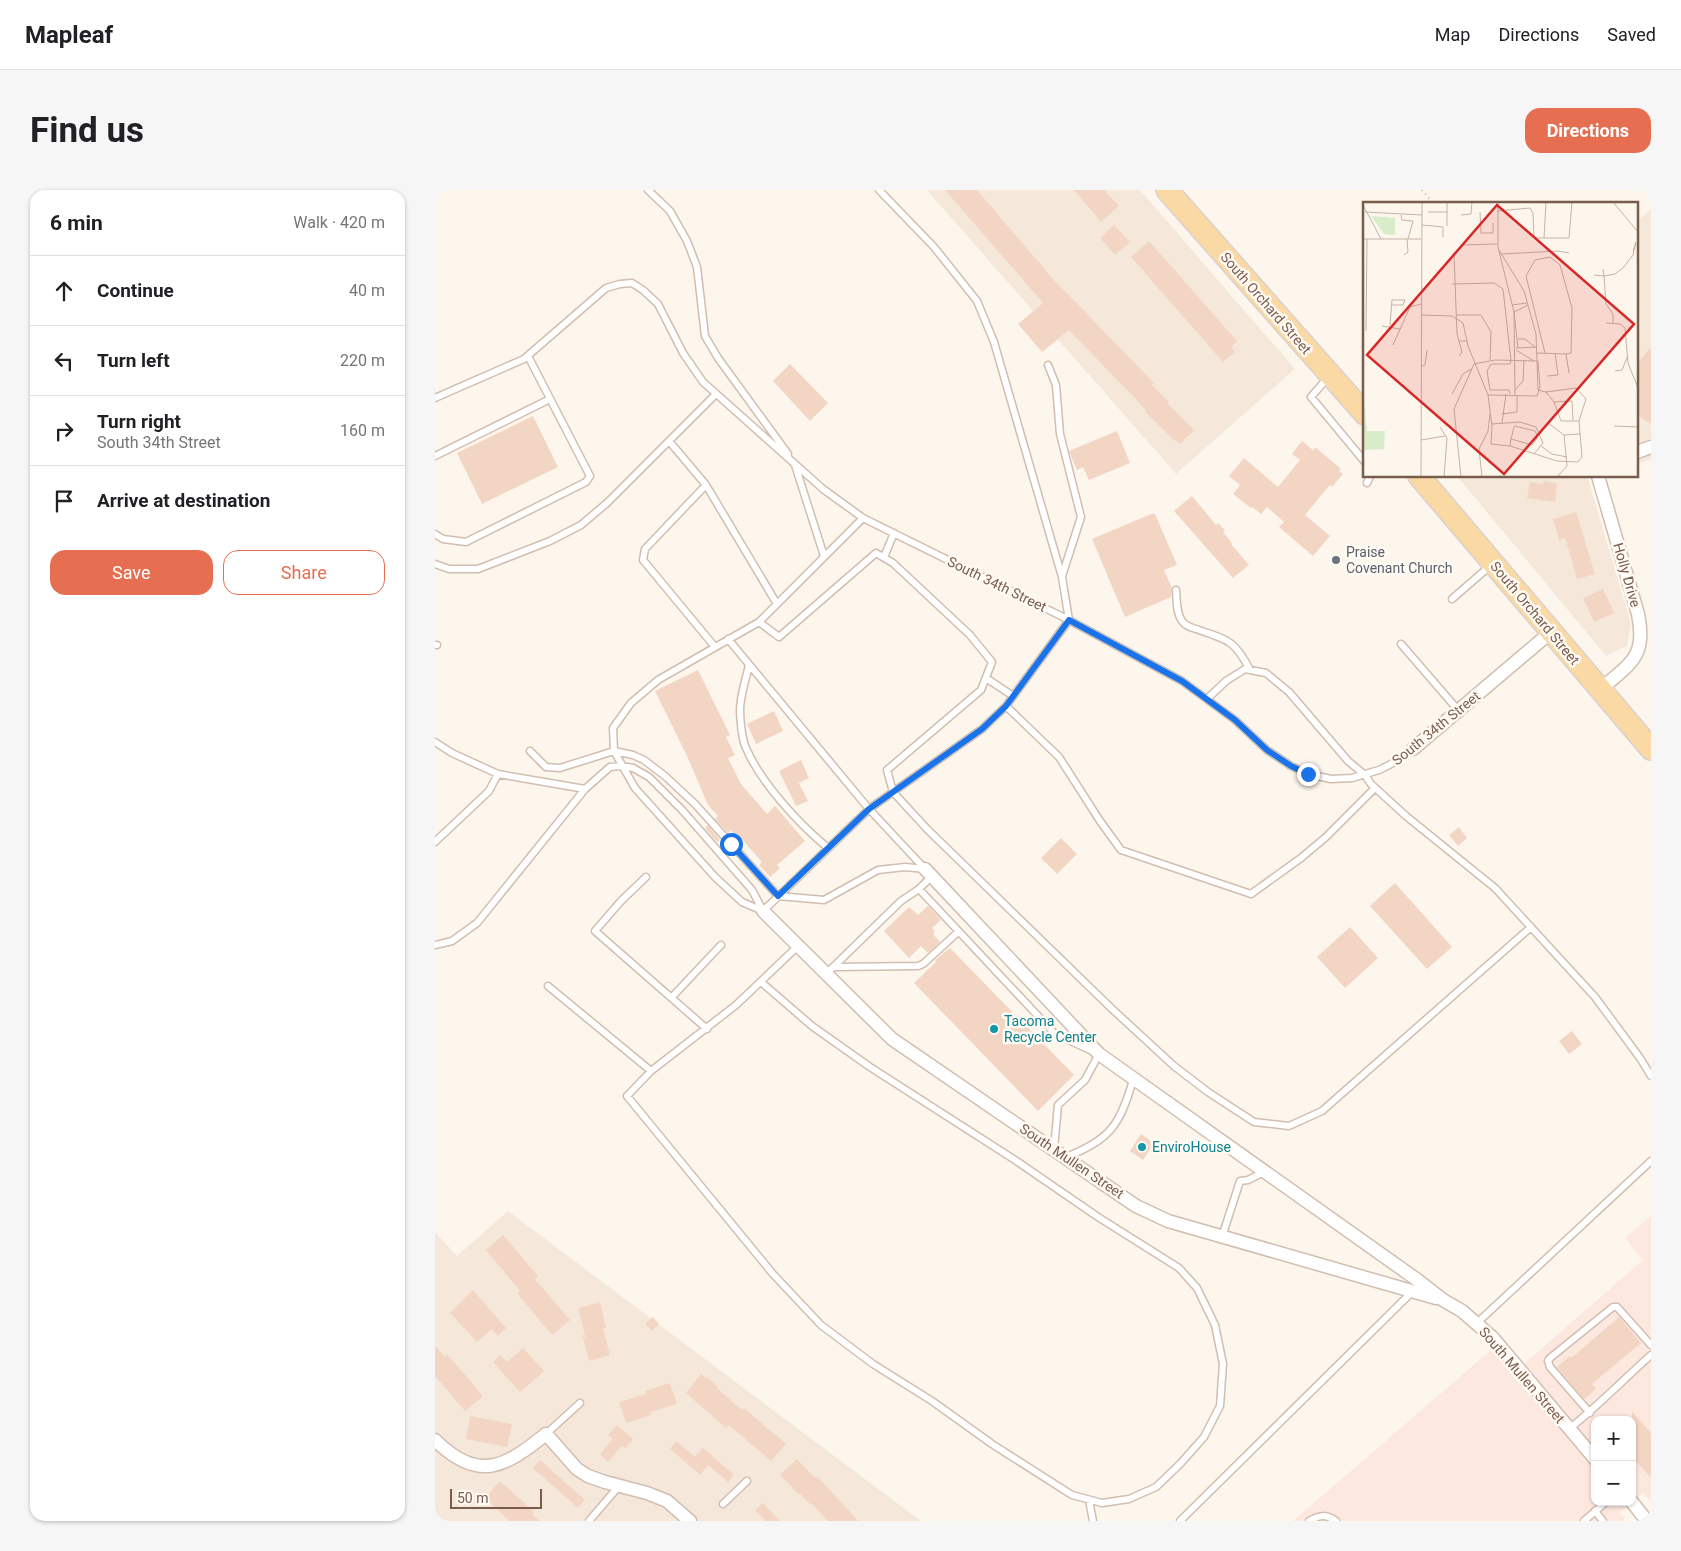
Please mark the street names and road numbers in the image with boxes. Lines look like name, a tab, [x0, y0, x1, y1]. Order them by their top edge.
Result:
street label: South Orchard Street	[1217, 249, 1315, 357]
street label: Holly Drive	[1610, 541, 1644, 609]
street label: South 34th Street	[945, 553, 1050, 615]
street label: South Orchard Street	[1487, 558, 1583, 668]
street label: South 34th Street	[1389, 687, 1483, 768]
street label: South Mullen Street	[1017, 1120, 1127, 1202]
street label: South Mullen Street	[1476, 1324, 1568, 1427]

